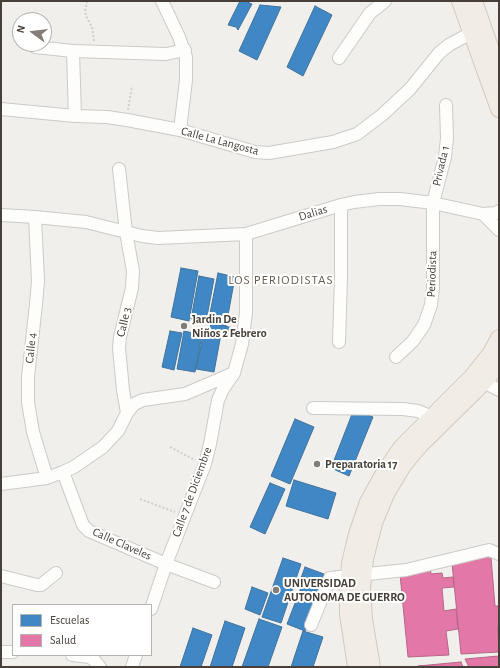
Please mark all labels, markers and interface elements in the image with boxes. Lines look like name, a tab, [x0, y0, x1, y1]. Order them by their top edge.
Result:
north arrow	[12, 12, 52, 52]
text: N	[15, 24, 27, 34]
street label: Calle La Langosta	[180, 124, 260, 158]
street label: Privada 1	[429, 144, 453, 188]
street label: Dalias	[297, 202, 329, 224]
street label: Periodista	[424, 250, 440, 298]
district label: LOS PERIODISTAS	[228, 272, 334, 288]
street label: Calle 3	[114, 306, 134, 338]
place label: Jardin De Niños 2 Febrero	[192, 312, 267, 340]
marker: Jardin De Niños 2 Febrero	[179, 321, 189, 331]
street label: Calle 4	[22, 332, 40, 364]
street label: Calle 7 de Diciembre	[169, 445, 215, 539]
place label: Preparatoria 17	[325, 457, 397, 471]
marker: Preparatoria 17	[312, 459, 322, 469]
street label: Calle Claveles	[90, 525, 154, 563]
place label: UNIVERSIDAD AUTONOMA DE GUERRO	[284, 576, 405, 604]
marker: UNIVERSIDAD AUTONOMA DE GUERRO	[271, 585, 281, 595]
legend	[12, 604, 152, 656]
text: Escuelas	[50, 614, 89, 626]
text: Salud	[50, 634, 76, 646]

